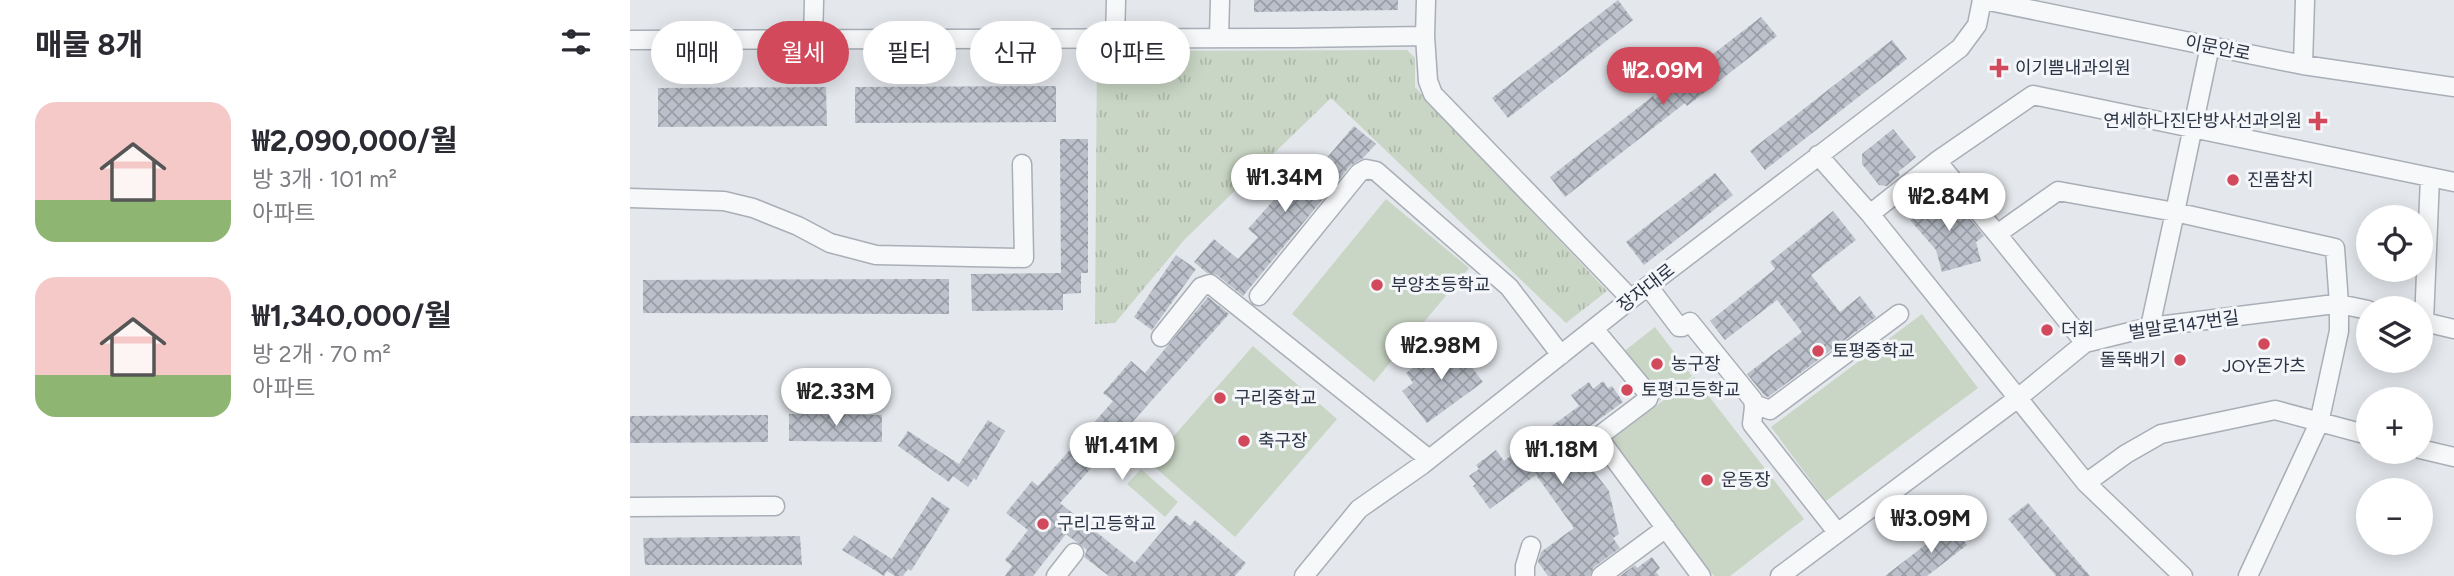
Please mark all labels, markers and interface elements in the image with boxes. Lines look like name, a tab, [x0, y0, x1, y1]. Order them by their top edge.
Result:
chip: 매매	[651, 21, 743, 84]
chip: 월세	[757, 21, 849, 84]
chip: 필터	[863, 21, 956, 84]
chip: 신규	[970, 21, 1062, 84]
chip: 아파트	[1076, 21, 1190, 84]
icon: filters	[557, 23, 595, 61]
text: 매물 8개	[35, 26, 143, 63]
street label: 이문안로	[2183, 31, 2253, 65]
pin: ₩2.09M	[1606, 48, 1720, 107]
text: ₩2.09M	[1623, 56, 1703, 84]
place label: 이기쁨내과의원	[2015, 57, 2131, 79]
marker: 이기쁨내과의원	[1989, 58, 2009, 78]
place label: 연세하나진단방사선과의원	[2103, 110, 2302, 132]
marker: 연세하나진단방사선과의원	[2308, 111, 2328, 131]
text: ₩2,090,000/월	[252, 122, 458, 159]
icon: home	[91, 130, 175, 214]
pin: ₩1.34M	[1228, 154, 1342, 214]
text: ₩1.34M	[1247, 163, 1323, 191]
text: 방 3개 · 101 m²	[252, 165, 397, 193]
place label: 진품참치	[2247, 169, 2313, 191]
marker: 진품참치	[2225, 172, 2241, 188]
pin: ₩2.84M	[1892, 174, 2006, 233]
text: ₩2.84M	[1909, 182, 1989, 210]
text: 아파트	[252, 199, 315, 227]
map controls	[2356, 205, 2433, 555]
button: locate	[2356, 205, 2433, 282]
street label: 장자대로	[1613, 259, 1679, 317]
place label: 부양초등학교	[1391, 274, 1490, 296]
marker: 부양초등학교	[1369, 277, 1385, 293]
button: layers	[2356, 296, 2433, 373]
text: ₩1,340,000/월	[252, 297, 452, 334]
icon: home	[91, 305, 175, 389]
street label: 벌말로147번길	[2127, 306, 2241, 344]
place label: 더회	[2061, 319, 2094, 341]
pin: ₩2.98M	[1384, 322, 1498, 382]
marker: 더회	[2039, 322, 2055, 338]
text: ₩2.98M	[1401, 331, 1481, 359]
marker: JOY돈가츠	[2256, 336, 2272, 352]
text: 방 2개 · 70 m²	[252, 340, 391, 368]
place label: 토평중학교	[1832, 340, 1915, 362]
marker: 토평중학교	[1810, 343, 1826, 359]
place label: 돌뚝배기	[2100, 349, 2166, 371]
marker: 돌뚝배기	[2172, 352, 2188, 368]
place label: 농구장	[1671, 353, 1721, 375]
place label: JOY돈가츠	[2222, 355, 2306, 377]
marker: 농구장	[1649, 356, 1665, 372]
pin: ₩2.33M	[779, 368, 893, 428]
text: 아파트	[252, 374, 315, 402]
text: ₩2.33M	[797, 377, 875, 405]
place label: 토평고등학교	[1641, 379, 1740, 401]
marker: 토평고등학교	[1619, 382, 1635, 398]
place label: 구리중학교	[1234, 387, 1317, 409]
button: +	[2356, 387, 2433, 464]
marker: 구리중학교	[1212, 390, 1228, 406]
pin: ₩1.41M	[1065, 422, 1179, 482]
pin: ₩1.18M	[1505, 426, 1619, 486]
place label: 축구장	[1258, 430, 1308, 452]
text: ₩1.41M	[1086, 431, 1158, 459]
marker: 축구장	[1236, 433, 1252, 449]
text: ₩1.18M	[1526, 435, 1598, 463]
place label: 운동장	[1721, 469, 1771, 491]
marker: 운동장	[1699, 472, 1715, 488]
button: −	[2356, 478, 2433, 555]
pin: ₩3.09M	[1874, 496, 1988, 555]
text: ₩3.09M	[1891, 504, 1971, 532]
place label: 구리고등학교	[1057, 513, 1156, 535]
marker: 구리고등학교	[1035, 516, 1051, 532]

